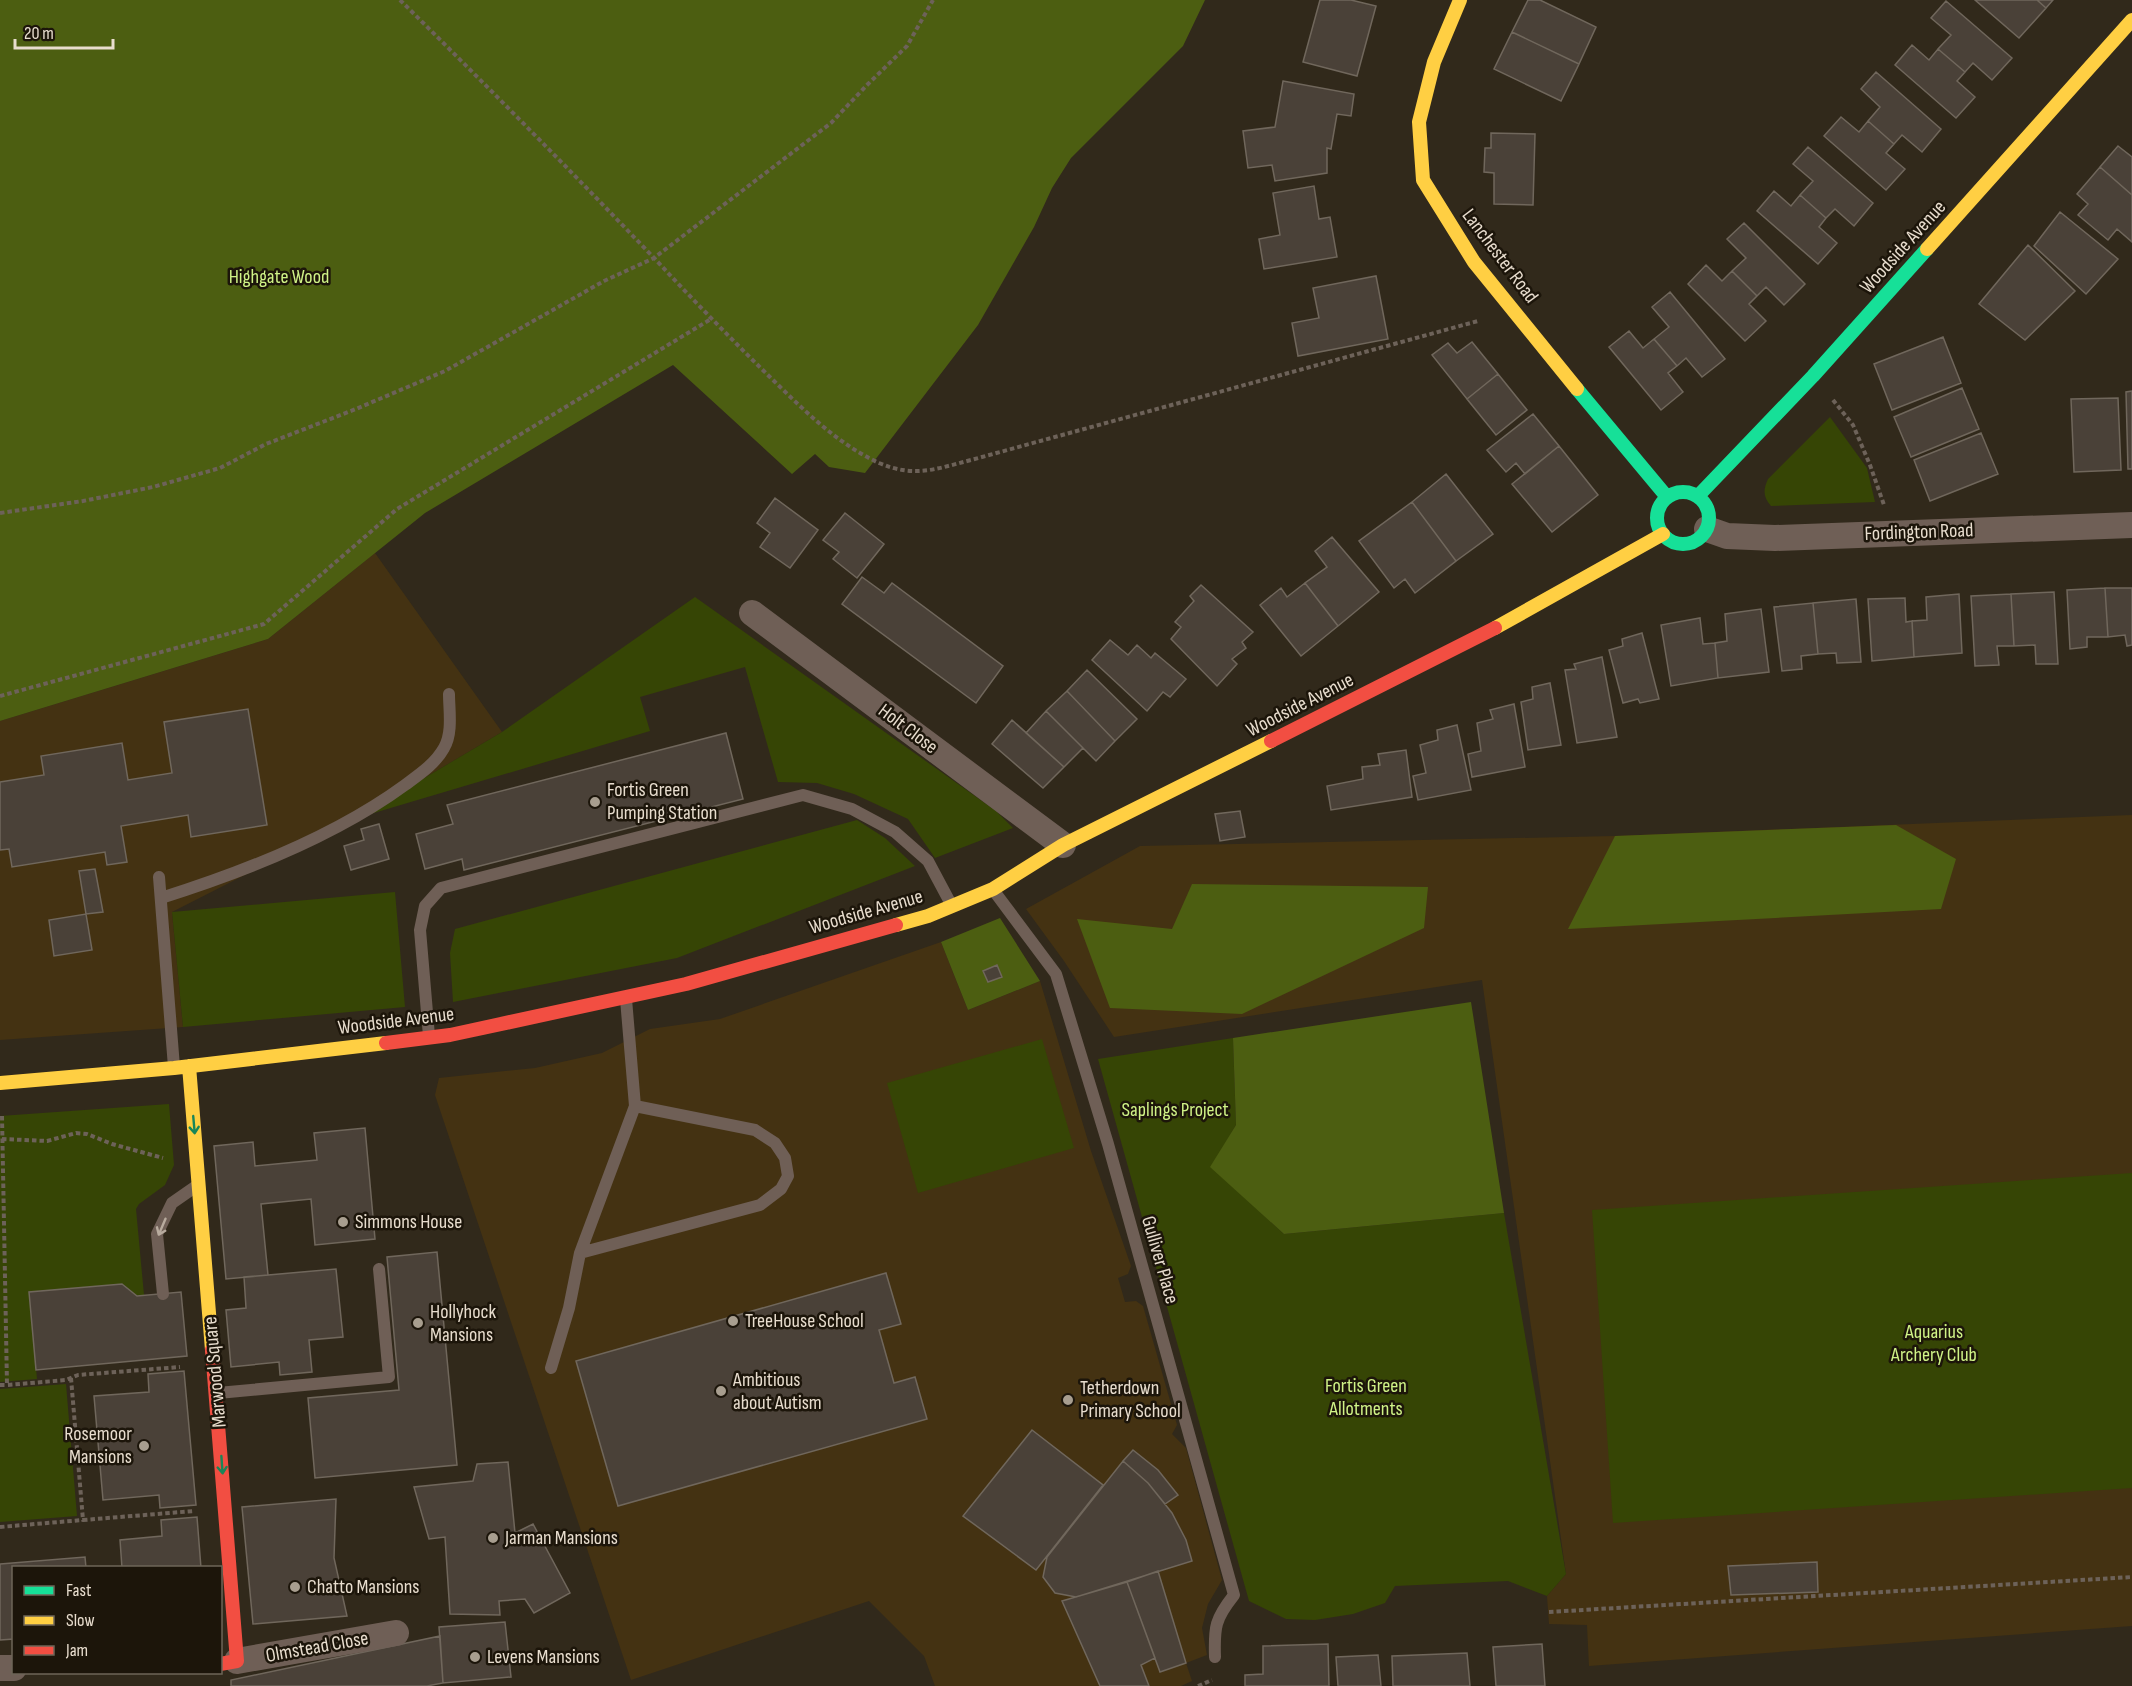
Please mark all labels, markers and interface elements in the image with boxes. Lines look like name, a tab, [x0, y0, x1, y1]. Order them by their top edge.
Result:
scale bar	[15, 12, 112, 50]
text: 20 m	[24, 23, 54, 44]
street label: Woodside Avenue	[1855, 196, 1951, 298]
street label: Lanchester Road	[1457, 204, 1543, 308]
park label: Highgate Wood	[229, 265, 329, 289]
street label: Fordington Road	[1864, 518, 1974, 546]
street label: Woodside Avenue	[1242, 668, 1358, 742]
street label: Holt Close	[873, 699, 943, 759]
place label: Fortis Green Pumping Station	[607, 778, 717, 825]
marker: Fortis Green Pumping Station	[588, 795, 602, 809]
street label: Woodside Avenue	[806, 884, 926, 940]
street label: Woodside Avenue	[336, 1002, 456, 1040]
park label: Saplings Project	[1121, 1098, 1229, 1122]
one-way arrow	[189, 1114, 200, 1134]
place label: Simmons House	[355, 1210, 462, 1234]
street label: Gulliver Place	[1136, 1213, 1184, 1307]
marker: Simmons House	[336, 1215, 350, 1229]
one-way arrow	[156, 1217, 167, 1235]
place label: Hollyhock Mansions	[430, 1300, 496, 1347]
place label: TreeHouse School	[745, 1309, 864, 1333]
marker: TreeHouse School	[726, 1314, 740, 1328]
street label: Marwood Square	[198, 1316, 232, 1428]
marker: Hollyhock Mansions	[411, 1316, 425, 1330]
park label: Aquarius Archery Club	[1890, 1320, 1977, 1367]
place label: Ambitious about Autism	[732, 1368, 822, 1415]
park label: Fortis Green Allotments	[1325, 1374, 1407, 1421]
place label: Tetherdown Primary School	[1080, 1376, 1181, 1423]
marker: Ambitious about Autism	[714, 1384, 728, 1398]
marker: Tetherdown Primary School	[1061, 1393, 1075, 1407]
place label: Rosemoor Mansions	[64, 1422, 132, 1469]
marker: Rosemoor Mansions	[137, 1439, 151, 1453]
one-way arrow	[217, 1455, 228, 1475]
place label: Jarman Mansions	[504, 1526, 618, 1550]
marker: Jarman Mansions	[486, 1531, 500, 1545]
legend	[12, 1566, 222, 1674]
place label: Chatto Mansions	[307, 1575, 420, 1599]
text: Fast	[66, 1580, 92, 1601]
marker: Chatto Mansions	[288, 1580, 302, 1594]
text: Slow	[66, 1610, 95, 1631]
street label: Olmstead Close	[264, 1626, 370, 1668]
text: Jam	[65, 1640, 88, 1661]
place label: Levens Mansions	[487, 1645, 600, 1669]
marker: Levens Mansions	[468, 1650, 482, 1664]

